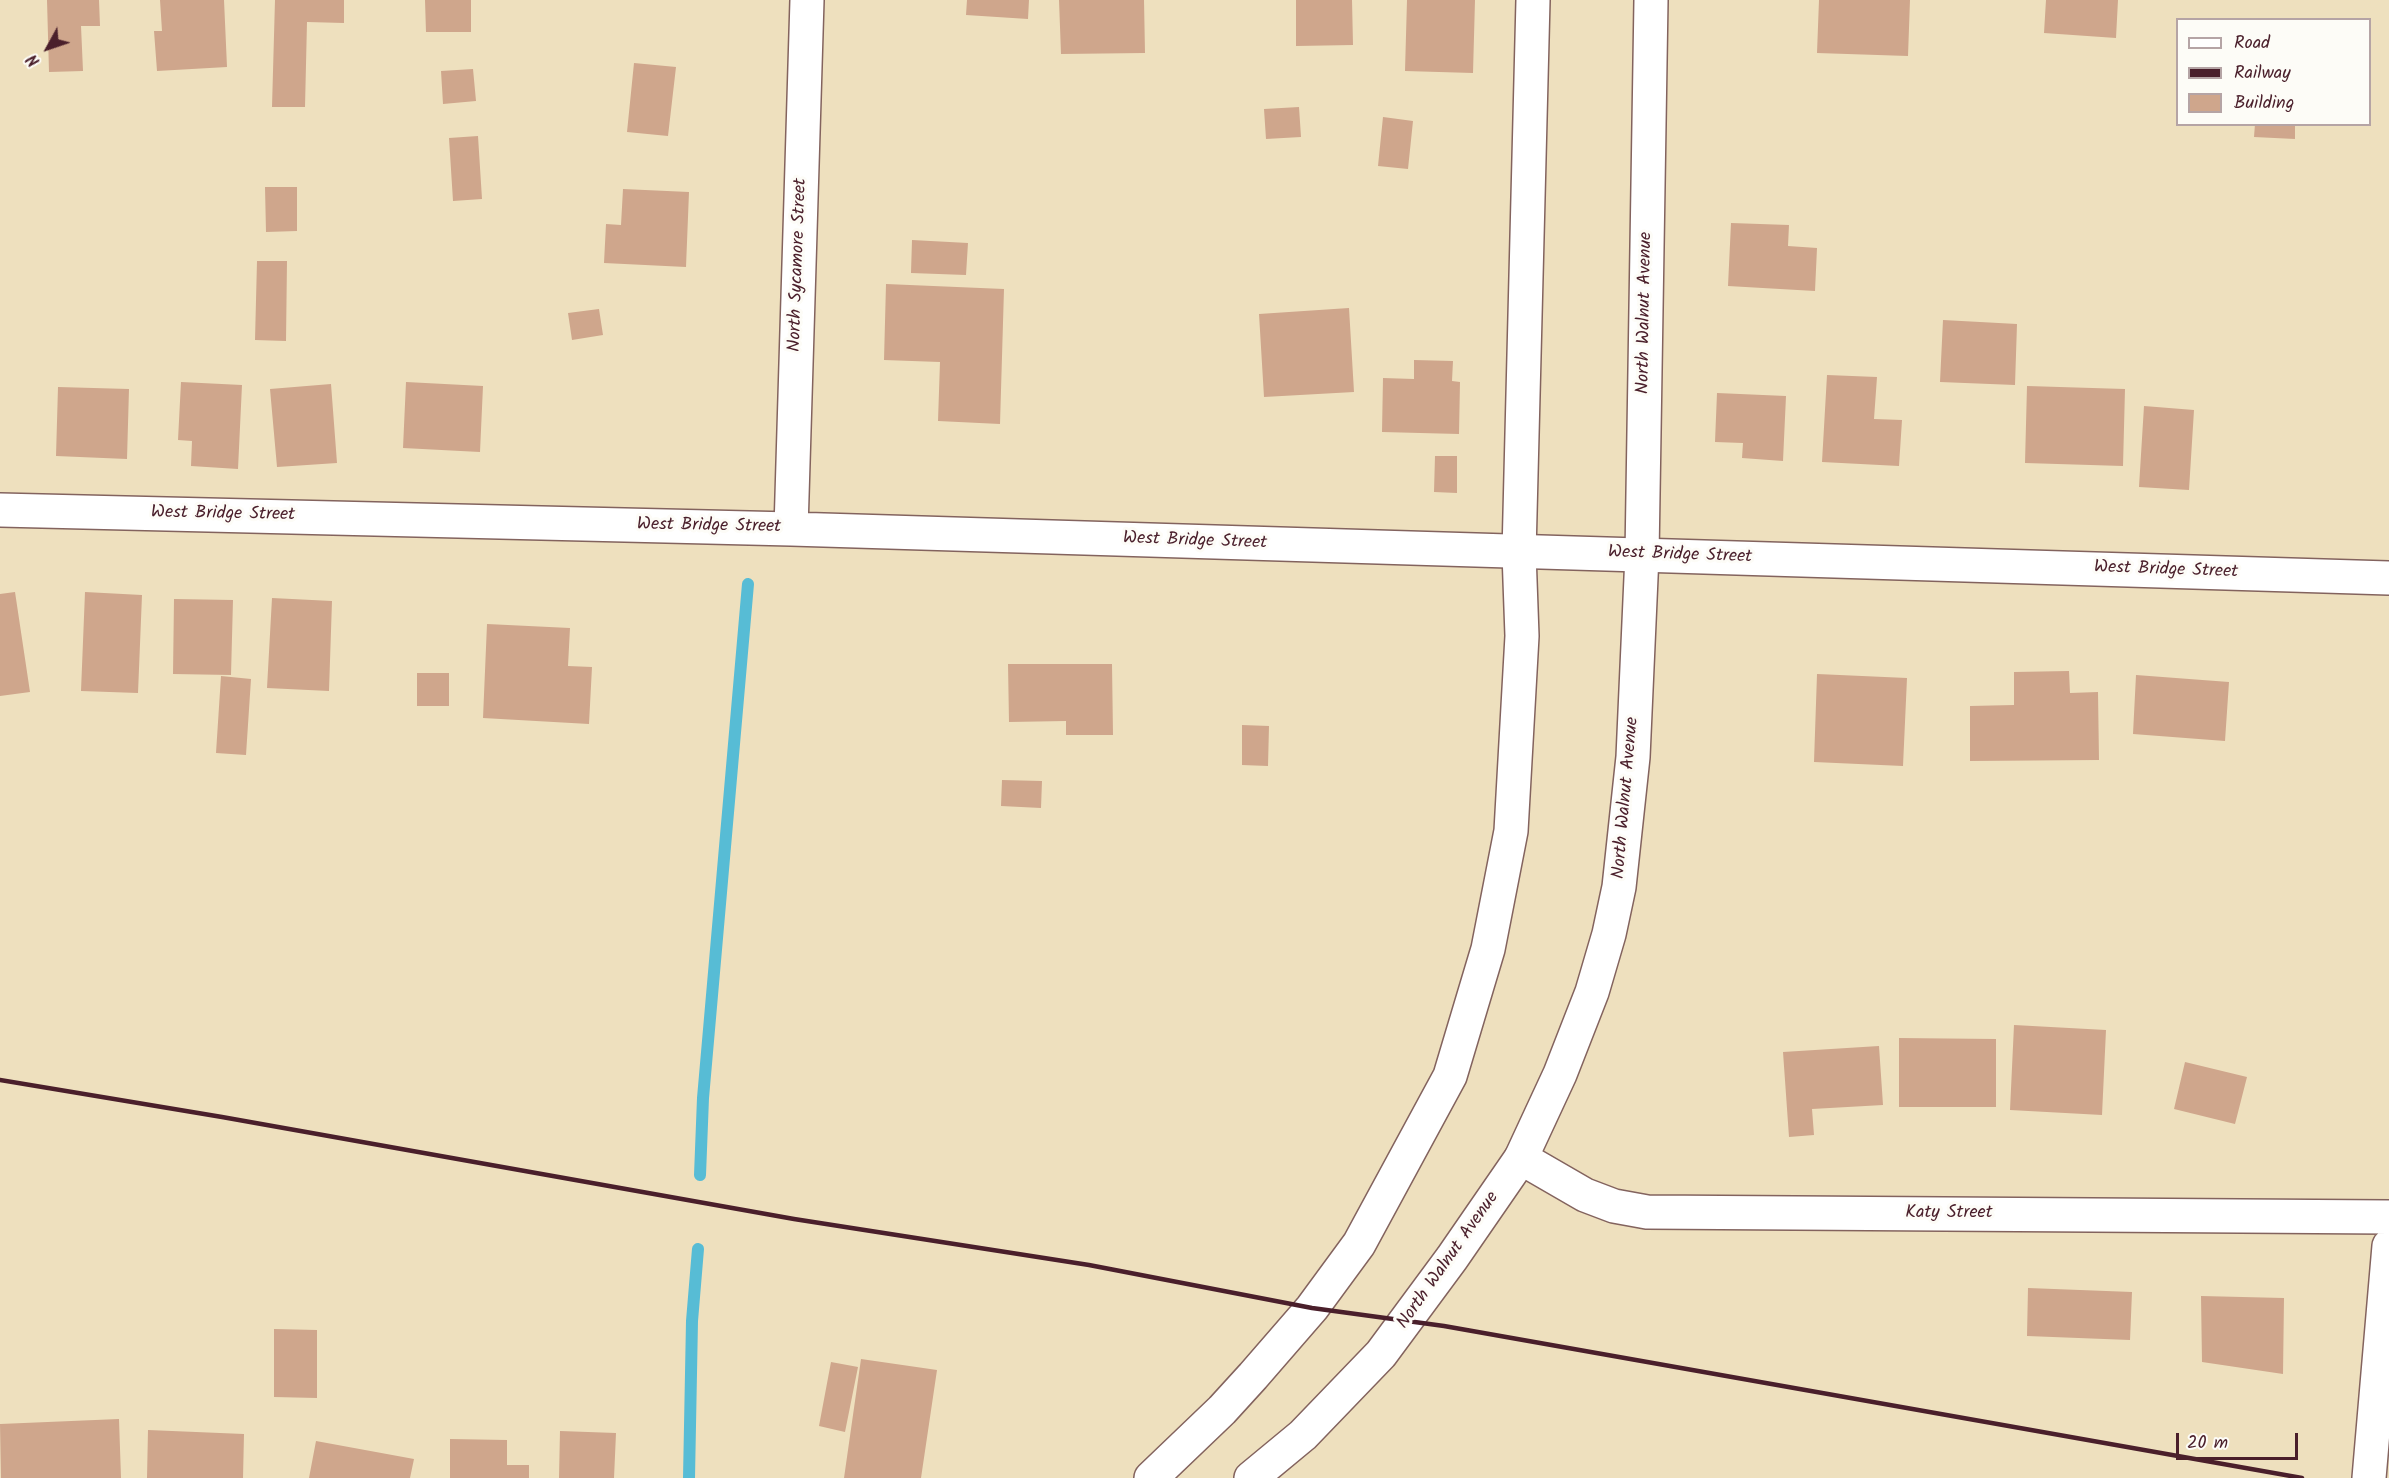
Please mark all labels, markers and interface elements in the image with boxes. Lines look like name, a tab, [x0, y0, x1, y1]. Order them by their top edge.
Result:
north arrow	[18, 18, 78, 78]
legend	[2176, 18, 2371, 126]
text: Road	[2234, 29, 2270, 58]
text: N	[21, 48, 47, 72]
text: Railway	[2234, 59, 2291, 88]
text: Building	[2234, 89, 2294, 118]
street label: North Sycamore Street	[785, 178, 813, 352]
street label: North Walnut Avenue	[1634, 232, 1658, 394]
street label: West Bridge Street	[151, 503, 295, 527]
street label: West Bridge Street	[637, 515, 781, 539]
street label: West Bridge Street	[1123, 529, 1267, 555]
street label: West Bridge Street	[1608, 543, 1752, 569]
street label: West Bridge Street	[2094, 558, 2238, 584]
street label: North Walnut Avenue	[1609, 716, 1645, 880]
street label: North Walnut Avenue	[1394, 1188, 1504, 1334]
street label: Katy Street	[1905, 1203, 1993, 1225]
scale bar	[2179, 1421, 2300, 1459]
text: 20 m	[2187, 1429, 2228, 1458]

